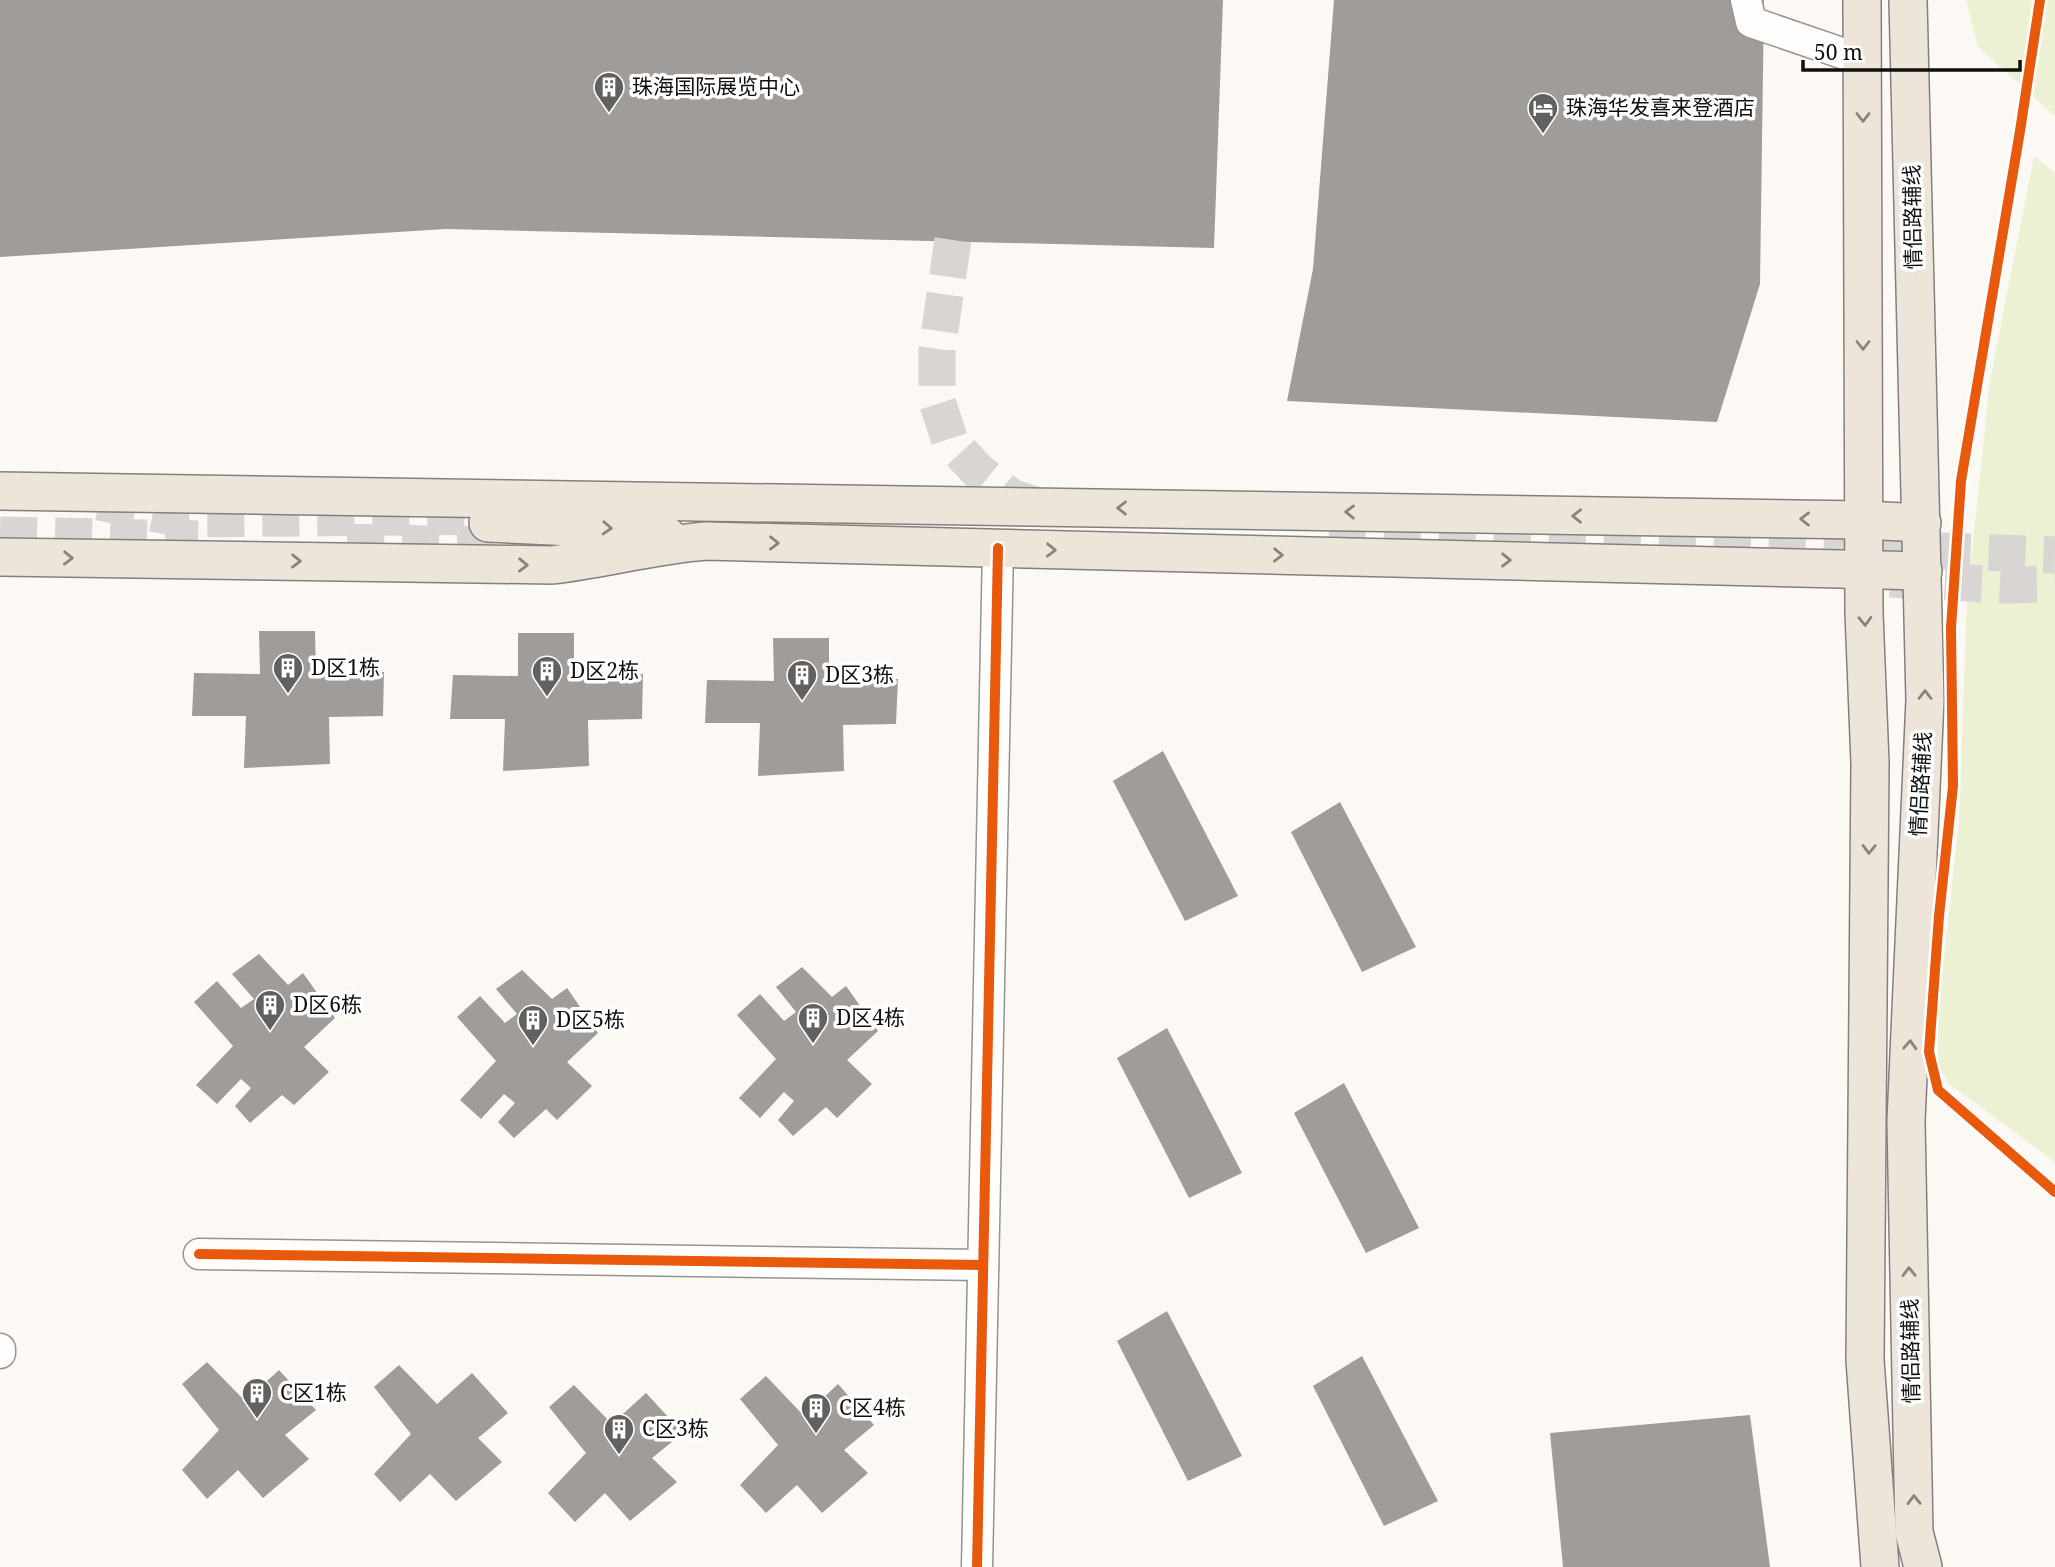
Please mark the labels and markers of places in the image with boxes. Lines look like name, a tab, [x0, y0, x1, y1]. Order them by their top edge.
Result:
building icon: 珠海国际展览中心	[592, 70, 626, 114]
place label: 珠海国际展览中心	[632, 72, 800, 100]
hotel icon: 珠海华发喜来登酒店	[1526, 91, 1560, 135]
place label: 珠海华发喜来登酒店	[1566, 93, 1755, 121]
building icon: D区1栋	[271, 651, 305, 695]
place label: D区1栋	[311, 653, 380, 681]
building icon: D区2栋	[530, 654, 564, 698]
place label: D区2栋	[570, 656, 639, 684]
building icon: D区3栋	[785, 658, 819, 702]
place label: D区3栋	[825, 660, 894, 688]
building icon: D区6栋	[253, 988, 287, 1032]
place label: D区6栋	[293, 990, 362, 1018]
building icon: D区4栋	[796, 1001, 830, 1045]
building icon: D区5栋	[516, 1003, 550, 1047]
place label: D区4栋	[836, 1003, 905, 1031]
place label: D区5栋	[556, 1005, 625, 1033]
building icon: C区1栋	[240, 1376, 274, 1420]
place label: C区1栋	[280, 1378, 347, 1406]
building icon: C区4栋	[799, 1391, 833, 1435]
place label: C区4栋	[839, 1393, 906, 1421]
building icon: C区3栋	[602, 1412, 636, 1456]
place label: C区3栋	[642, 1414, 709, 1442]

